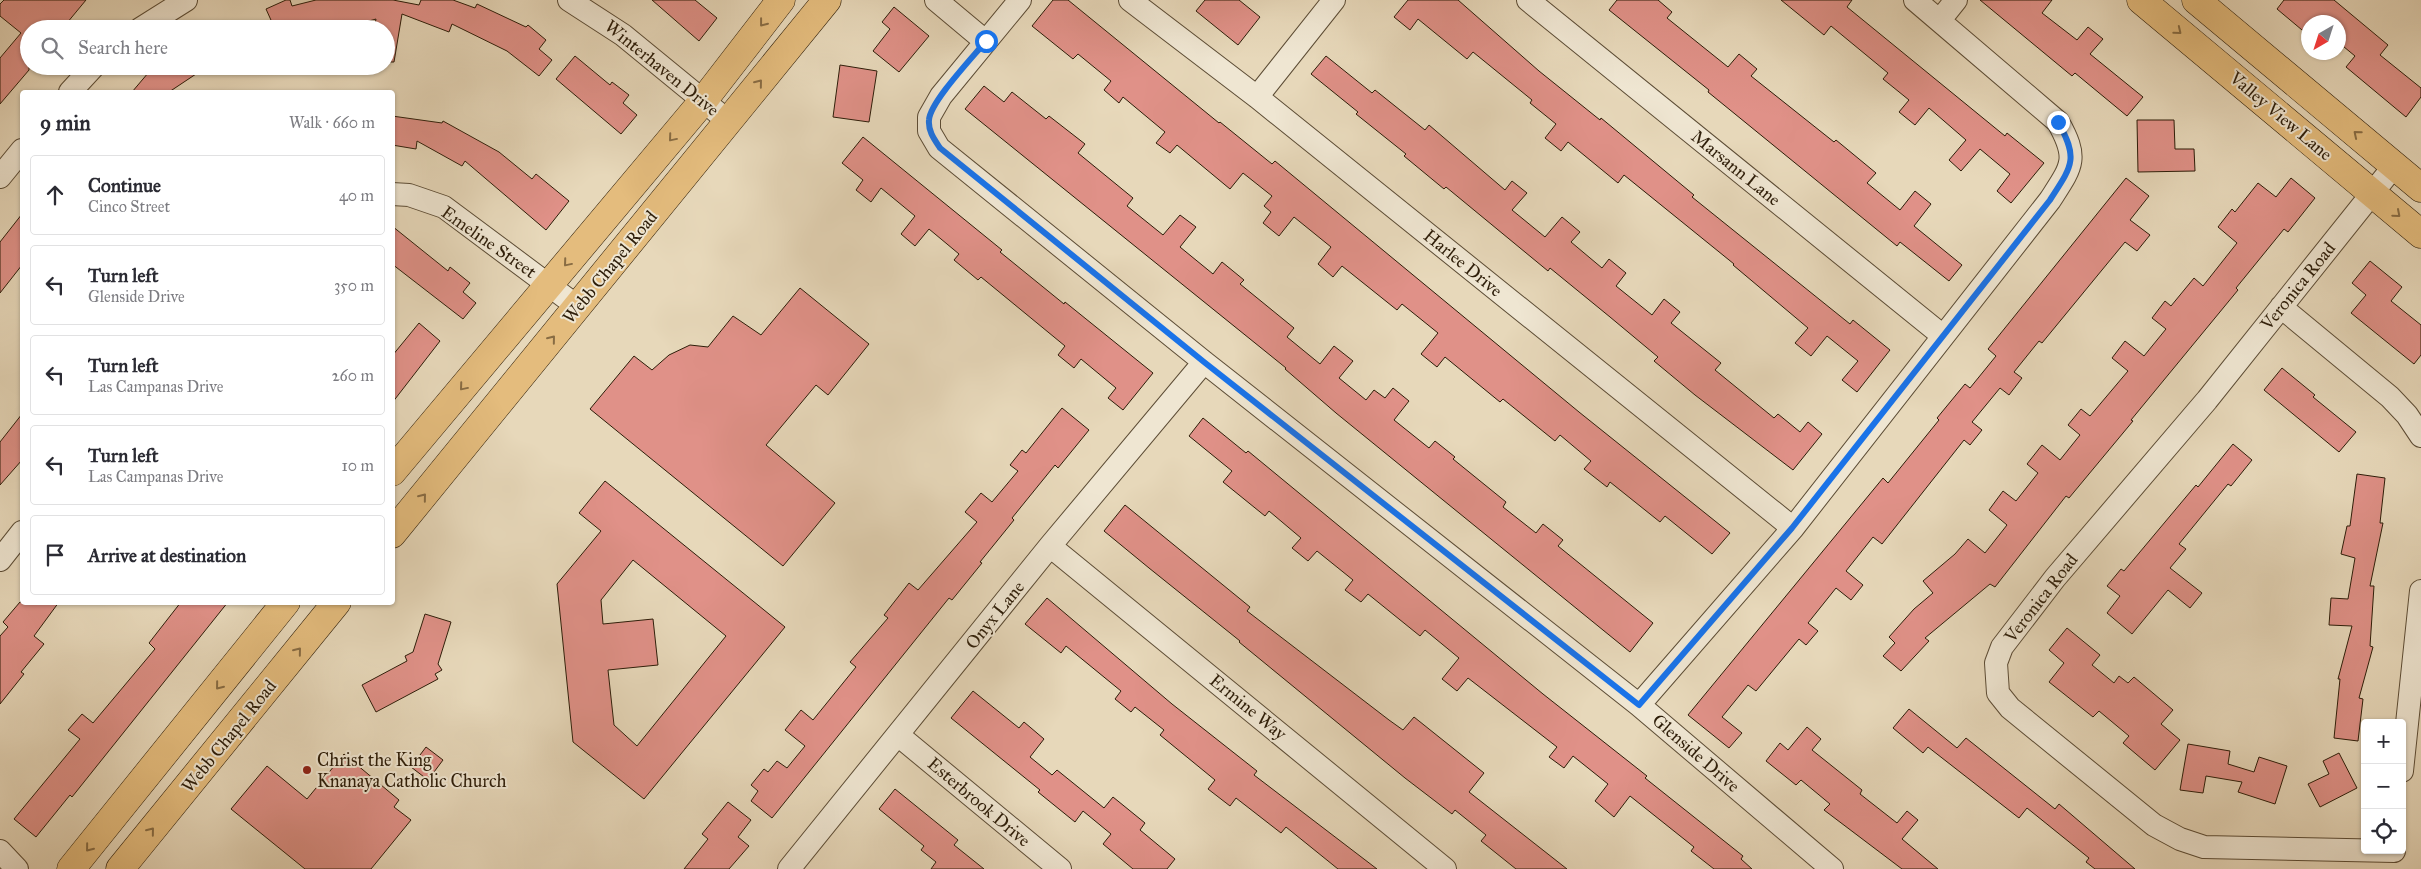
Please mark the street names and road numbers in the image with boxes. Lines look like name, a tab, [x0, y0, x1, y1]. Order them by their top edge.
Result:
street label: Winterhaven Drive	[600, 15, 724, 121]
street label: Valley View Lane	[2225, 66, 2337, 165]
street label: Marsann Lane	[1687, 125, 1785, 211]
street label: Emeline Street	[437, 201, 541, 283]
street label: Webb Chapel Road	[558, 206, 662, 328]
street label: Harlee Drive	[1419, 225, 1507, 301]
street label: Veronica Road	[2255, 238, 2340, 335]
street label: Veronica Road	[1999, 549, 2083, 648]
street label: Onyx Lane	[961, 576, 1029, 654]
street label: Ermine Way	[1205, 669, 1291, 745]
street label: Webb Chapel Road	[177, 675, 281, 797]
street label: Glenside Drive	[1648, 709, 1744, 797]
street label: Esterbrook Drive	[923, 753, 1035, 851]

